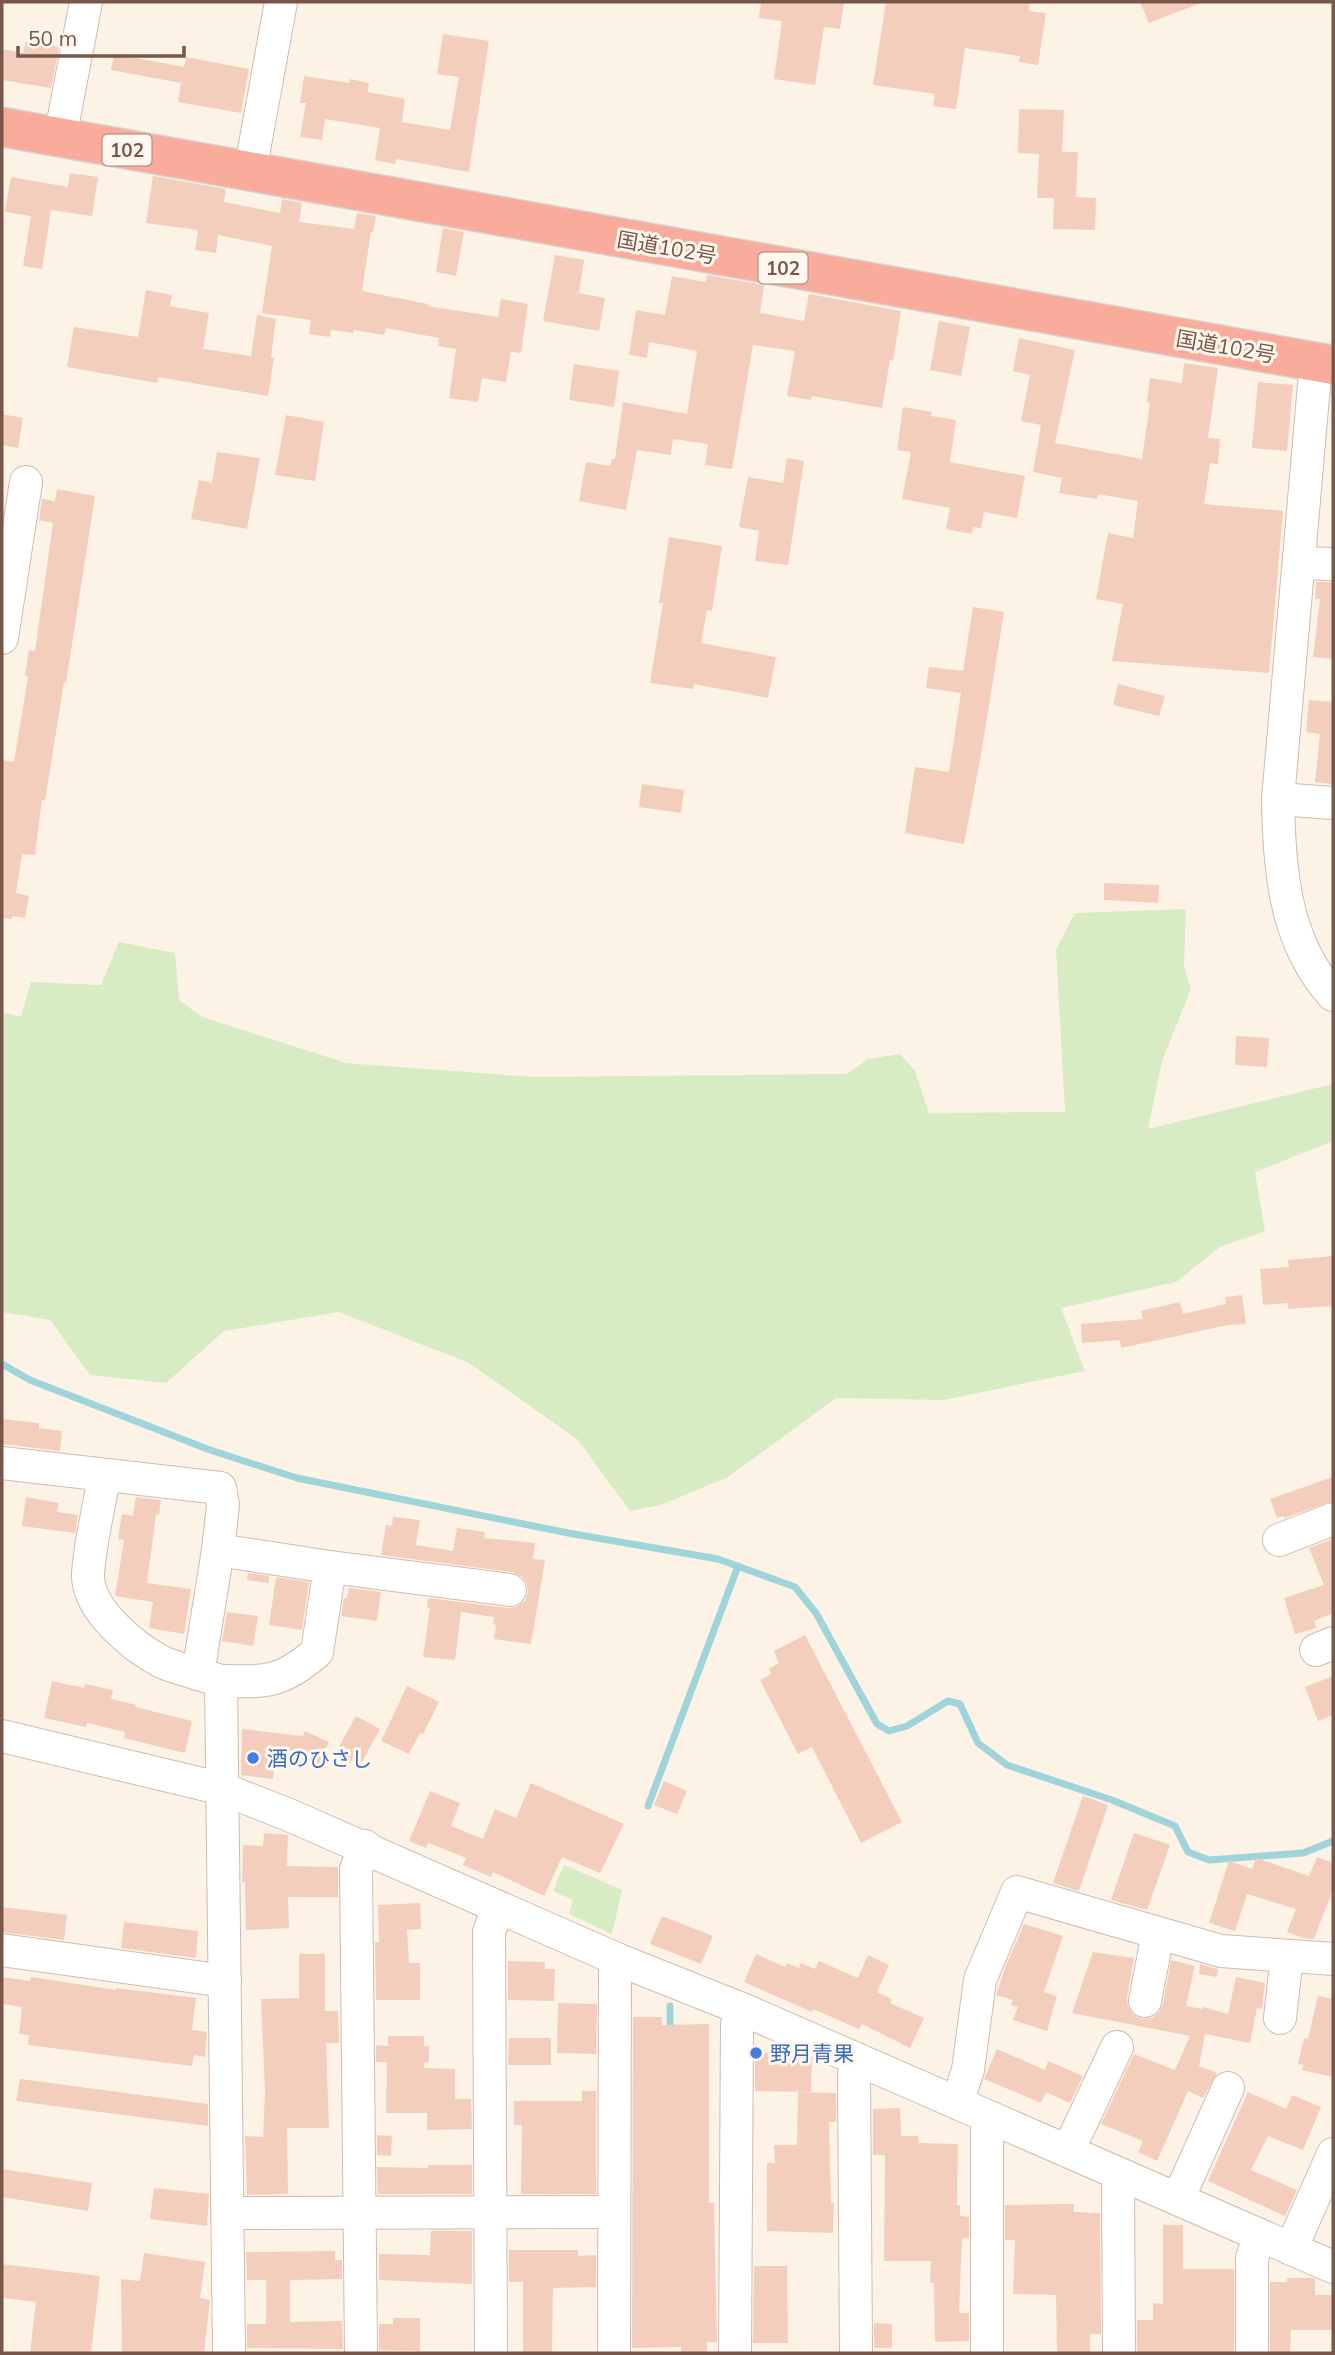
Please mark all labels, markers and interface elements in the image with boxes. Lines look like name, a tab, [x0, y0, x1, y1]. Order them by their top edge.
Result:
scale bar	[18, 14, 184, 58]
text: 50 m	[28, 25, 77, 51]
road number: 102	[102, 134, 152, 166]
street label: 国道102号	[615, 225, 719, 269]
road number: 102	[758, 252, 808, 284]
street label: 国道102号	[1174, 324, 1278, 368]
place label: 酒のひさし	[267, 1745, 372, 1771]
marker: 酒のひさし	[245, 1750, 261, 1766]
place label: 野月青果	[770, 2040, 854, 2066]
marker: 野月青果	[748, 2045, 764, 2061]

